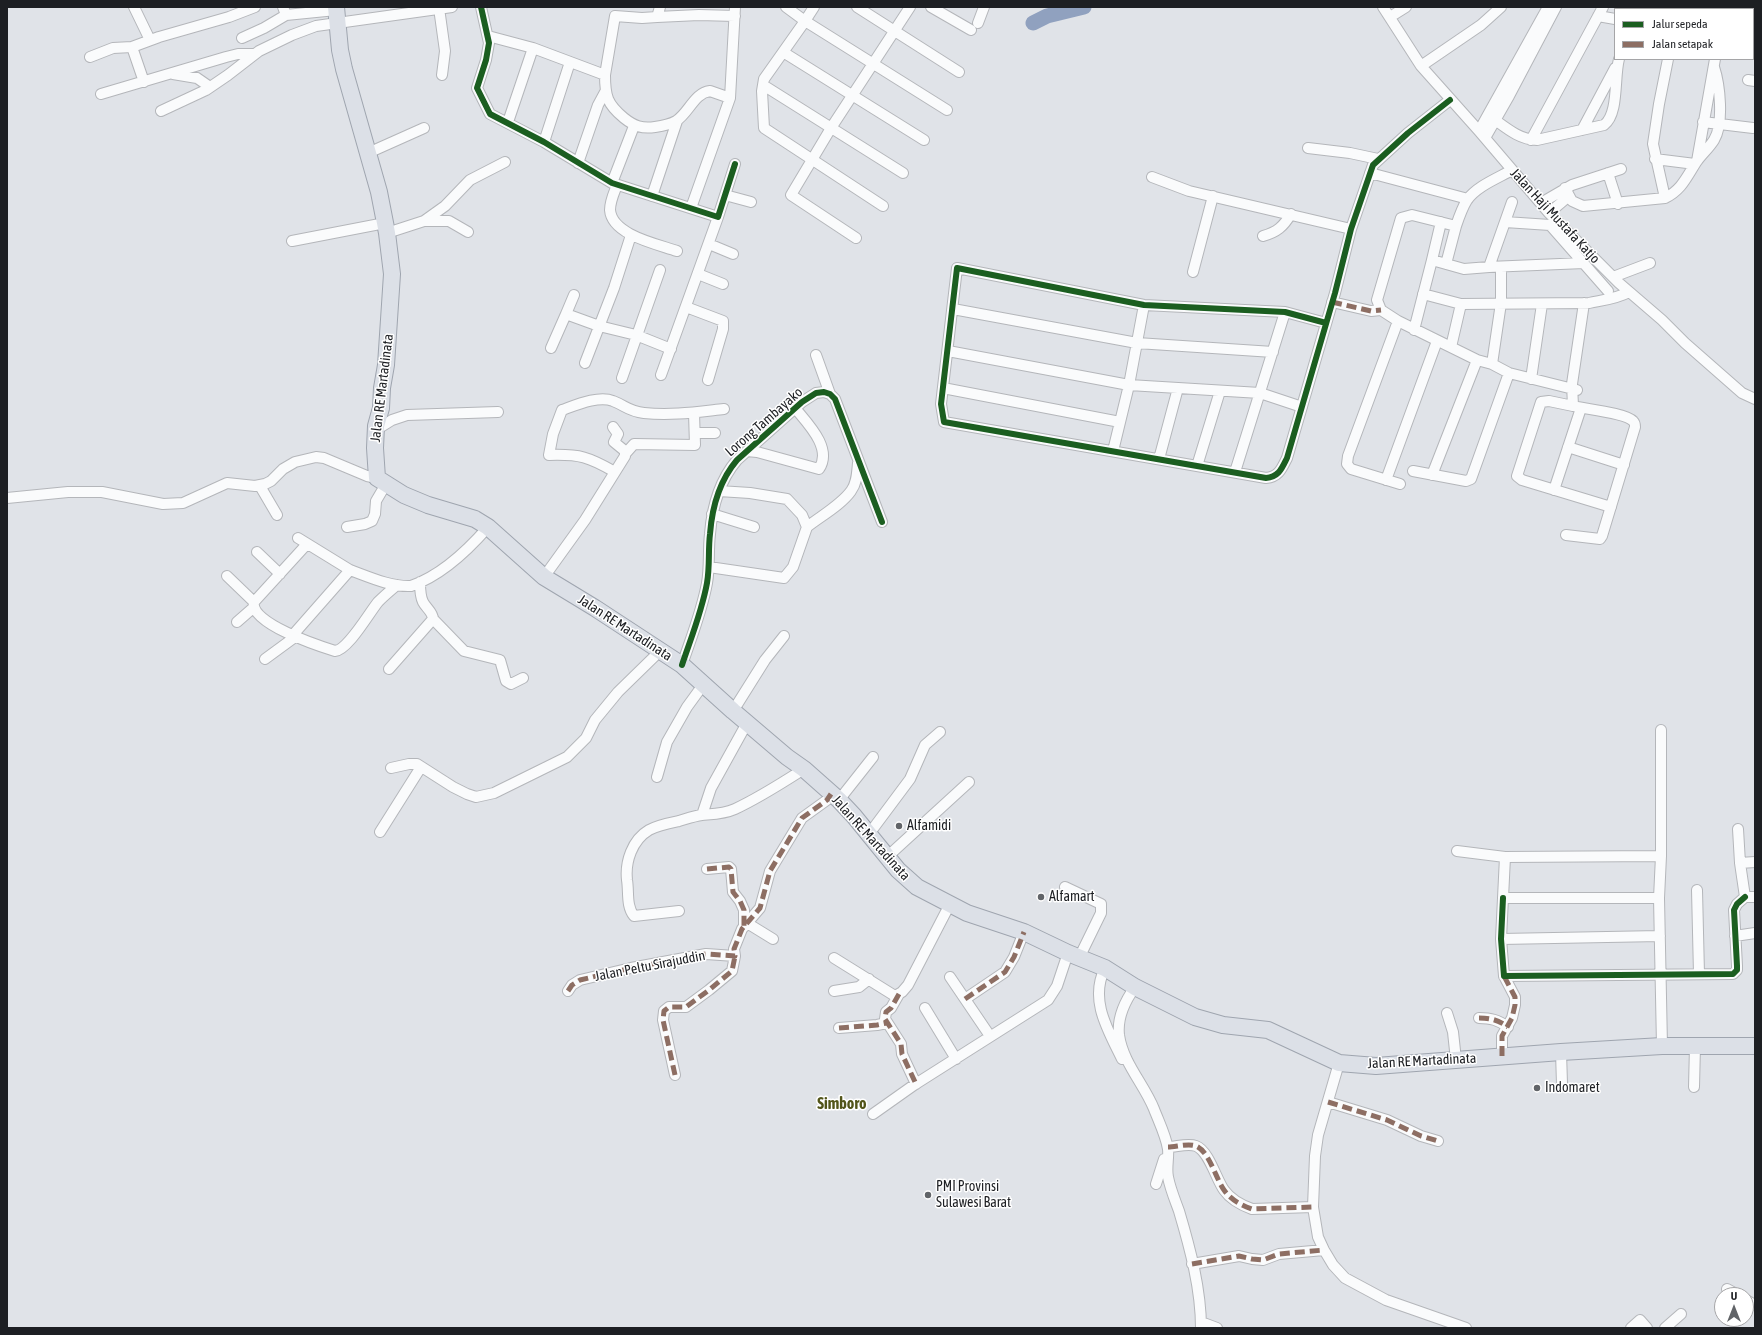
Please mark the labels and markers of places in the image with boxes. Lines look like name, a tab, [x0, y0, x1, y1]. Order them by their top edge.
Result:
place label: Alfamidi	[907, 818, 951, 834]
marker: Alfamidi	[894, 821, 904, 831]
place label: Alfamart	[1049, 889, 1095, 905]
marker: Alfamart	[1036, 892, 1046, 902]
place label: Indomaret	[1545, 1080, 1600, 1096]
marker: Indomaret	[1532, 1083, 1542, 1093]
place label: PMI Provinsi Sulawesi Barat	[936, 1179, 1011, 1212]
marker: PMI Provinsi Sulawesi Barat	[923, 1190, 933, 1200]

